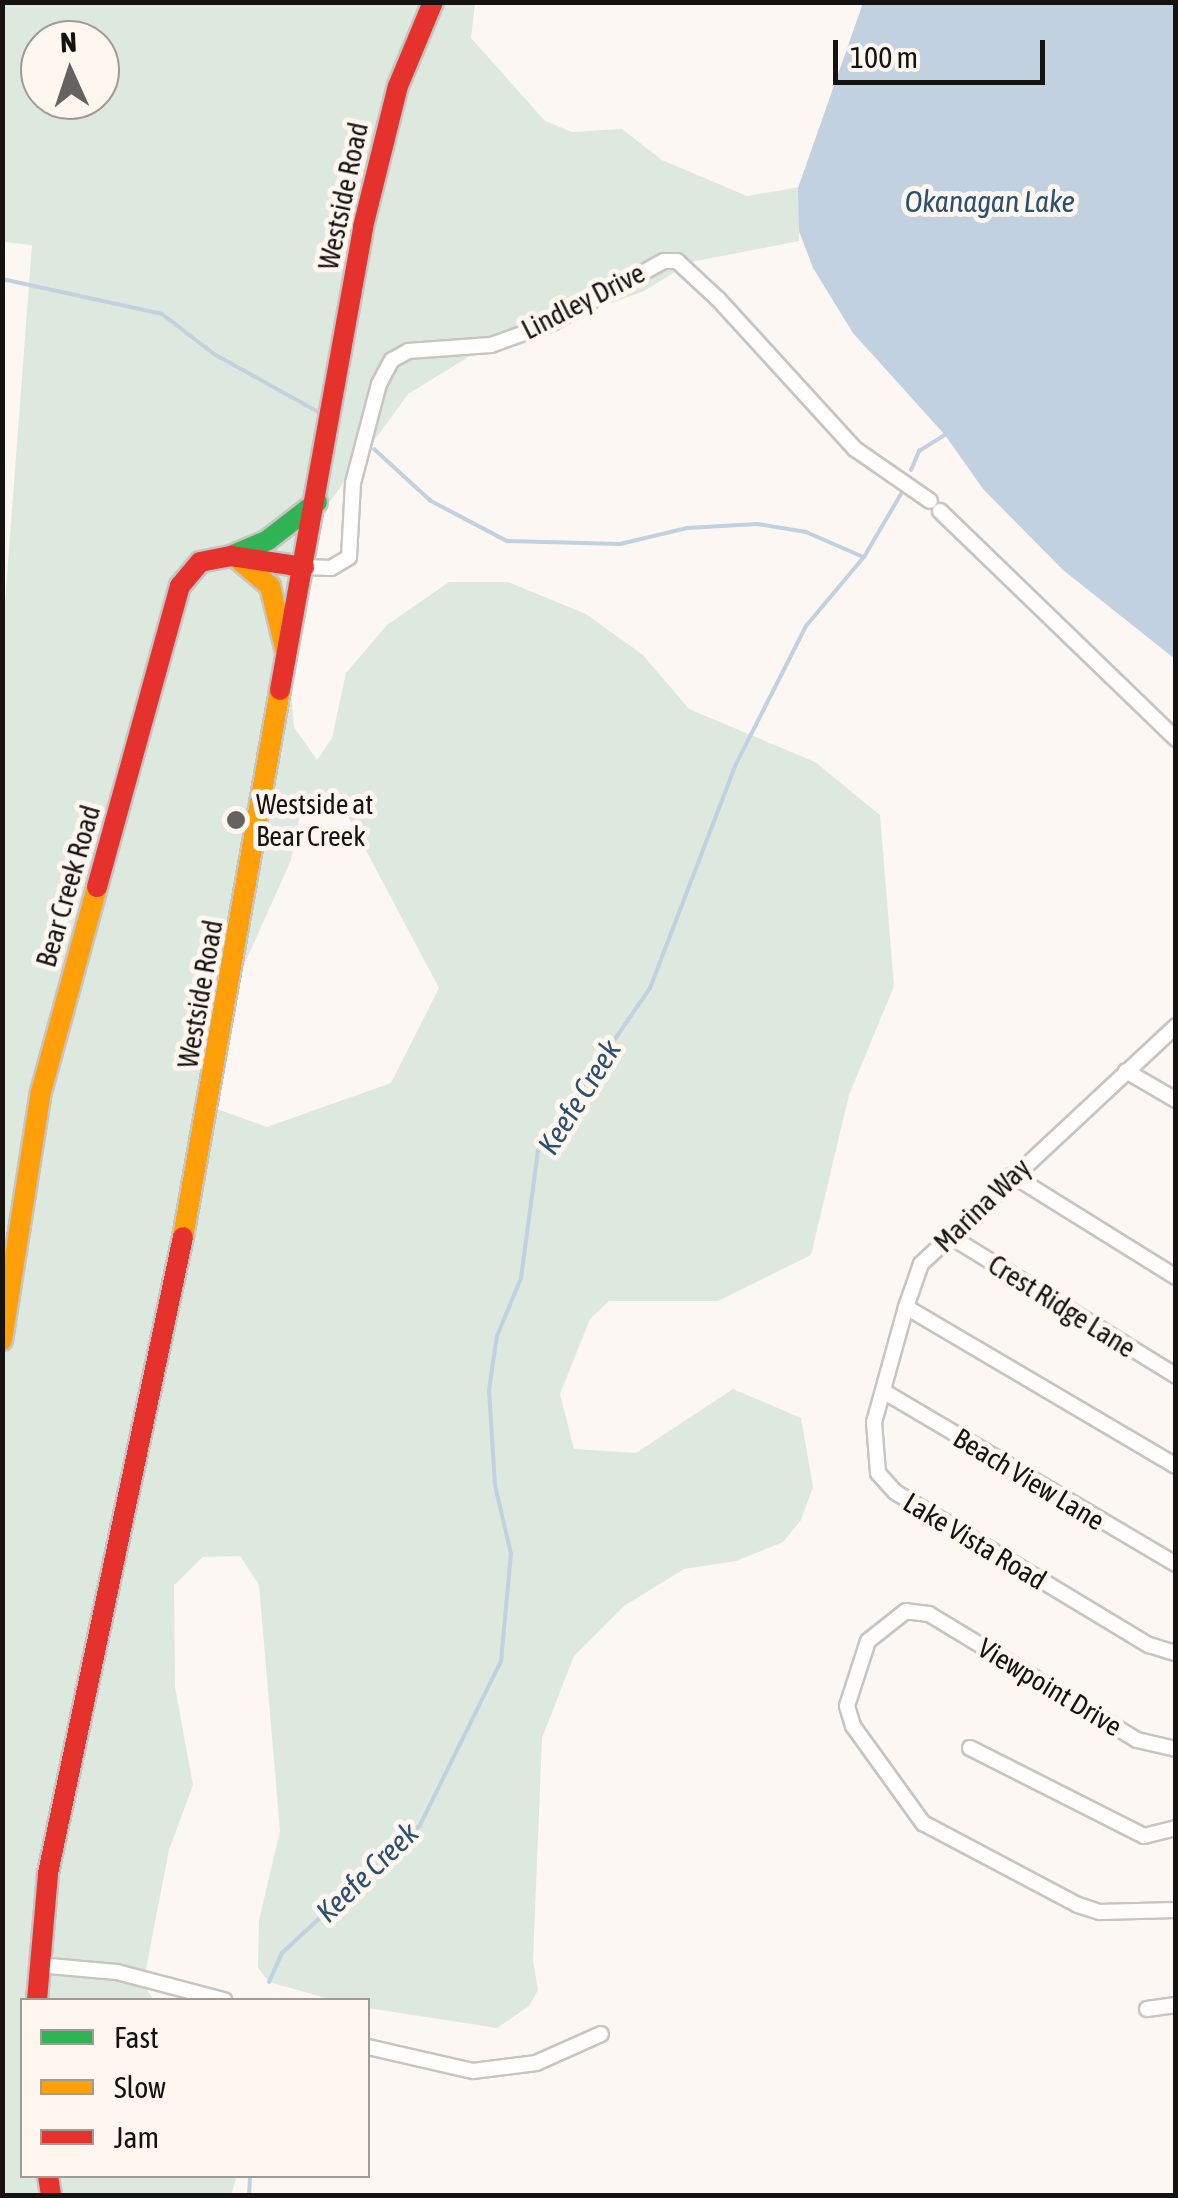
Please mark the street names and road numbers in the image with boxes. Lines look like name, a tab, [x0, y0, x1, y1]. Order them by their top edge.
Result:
street label: Westside Road	[311, 119, 375, 273]
street label: Lindley Drive	[516, 256, 650, 346]
street label: Bear Creek Road	[29, 801, 107, 971]
street label: Westside Road	[170, 917, 230, 1071]
street label: Marina Way	[927, 1151, 1037, 1259]
street label: Crest Ridge Lane	[982, 1247, 1142, 1365]
street label: Beach View Lane	[947, 1421, 1111, 1537]
street label: Lake Vista Road	[898, 1485, 1052, 1597]
street label: Viewpoint Drive	[972, 1631, 1128, 1743]

